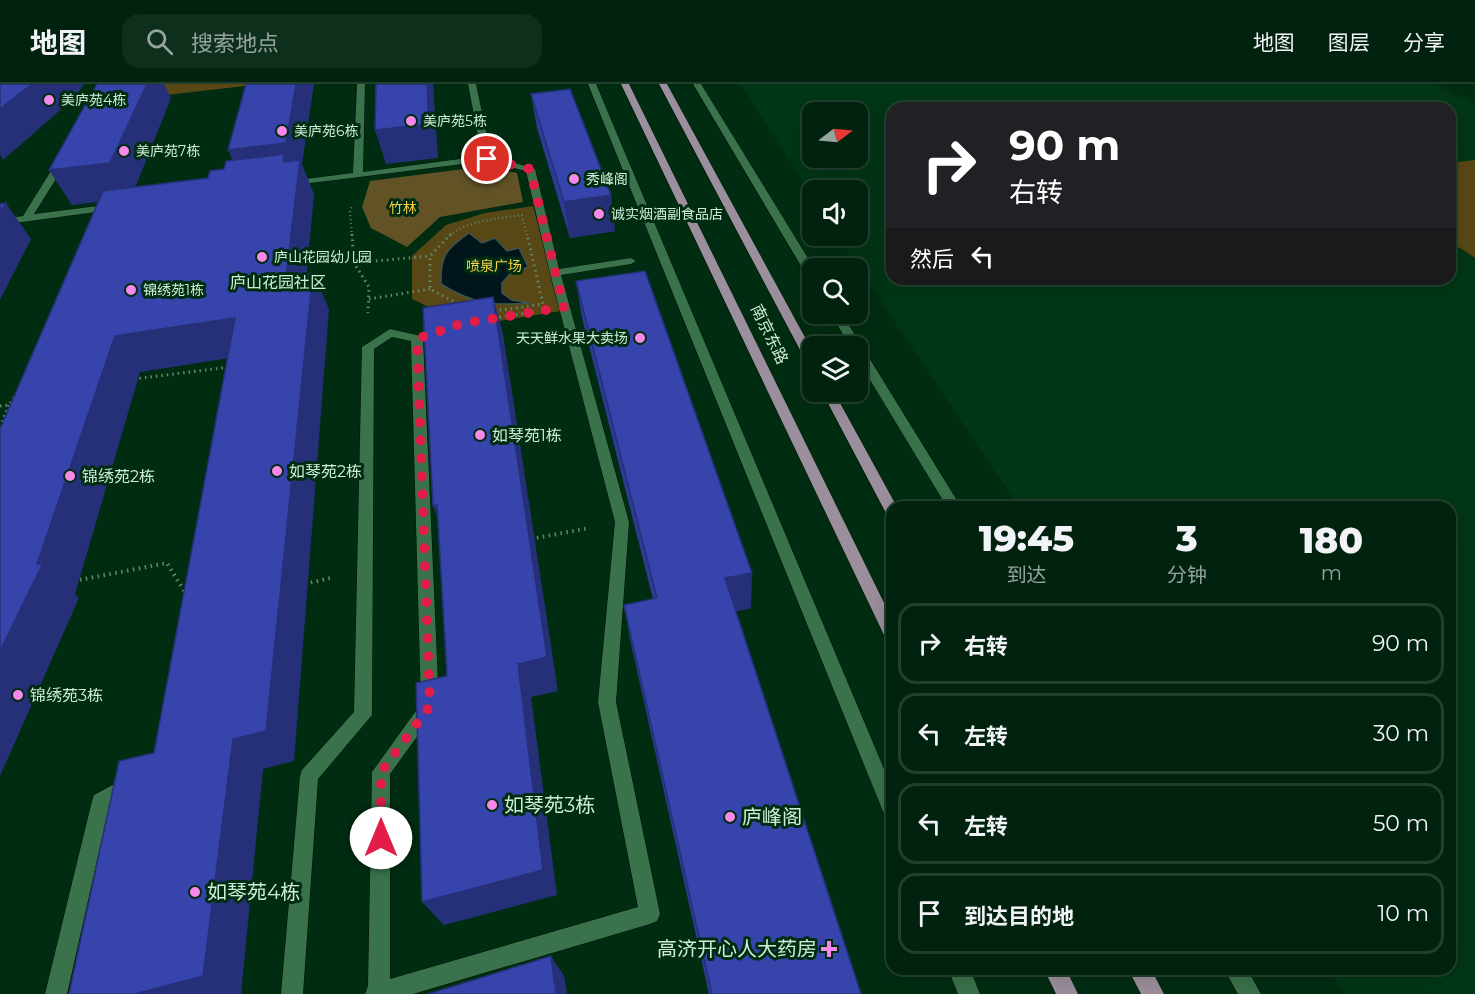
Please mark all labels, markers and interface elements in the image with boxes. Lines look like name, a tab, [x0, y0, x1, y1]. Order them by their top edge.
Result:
search box	[122, 14, 542, 68]
icon: search	[143, 25, 176, 58]
text: 地图	[30, 26, 86, 60]
text: 搜索地点	[191, 30, 279, 57]
text: 地图	[1253, 30, 1295, 55]
text: 图层	[1328, 30, 1370, 55]
text: 分享	[1403, 30, 1445, 55]
place label: 美庐苑4栋	[61, 91, 126, 109]
marker: 美庐苑4栋	[42, 93, 56, 107]
north arrow	[802, 102, 868, 168]
map controls	[802, 102, 868, 402]
place label: 美庐苑5栋	[423, 112, 487, 130]
marker: 美庐苑5栋	[404, 114, 418, 128]
text: 90 m	[1009, 119, 1120, 171]
place label: 美庐苑6栋	[294, 122, 359, 140]
marker: 美庐苑6栋	[275, 124, 289, 138]
icon: right	[910, 126, 988, 204]
pin	[461, 133, 512, 184]
place label: 美庐苑7栋	[136, 142, 200, 160]
icon: arrive	[470, 142, 503, 175]
marker: 美庐苑7栋	[117, 144, 131, 158]
place label: 秀峰阁	[586, 170, 628, 188]
marker: 秀峰阁	[567, 172, 581, 186]
text: 右转	[1009, 176, 1063, 209]
button: sound	[802, 180, 868, 246]
park label: 竹林	[389, 199, 417, 217]
place label: 诚实烟酒副食品店	[611, 205, 723, 223]
marker: 诚实烟酒副食品店	[592, 207, 606, 221]
icon: left	[966, 240, 999, 273]
text: 然后	[910, 246, 954, 273]
place label: 庐山花园幼儿园	[274, 248, 372, 266]
marker: 庐山花园幼儿园	[255, 250, 269, 264]
park label: 喷泉广场	[466, 257, 522, 275]
button: search	[802, 258, 868, 324]
district label: 庐山花园社区	[230, 273, 326, 292]
place label: 锦绣苑1栋	[143, 281, 204, 299]
marker: 锦绣苑1栋	[124, 283, 138, 297]
street label: 南京东路	[747, 301, 792, 367]
place label: 天天鲜水果大卖场	[516, 329, 628, 347]
marker: 天天鲜水果大卖场	[633, 331, 647, 345]
button: layers	[802, 336, 868, 402]
place label: 如琴苑1栋	[492, 426, 562, 445]
marker: 如琴苑1栋	[473, 428, 487, 442]
place label: 如琴苑2栋	[289, 462, 362, 481]
marker: 如琴苑2栋	[270, 464, 284, 478]
place label: 锦绣苑2栋	[82, 467, 155, 486]
marker: 锦绣苑2栋	[63, 469, 77, 483]
text: 19:45	[979, 516, 1074, 560]
text: 3	[1176, 516, 1198, 560]
text: 180	[1300, 518, 1363, 562]
text: m	[1321, 561, 1342, 585]
text: 到达	[1006, 563, 1046, 587]
text: 分钟	[1167, 563, 1207, 587]
icon: right	[913, 627, 946, 660]
text: 90 m	[1372, 630, 1429, 657]
text: 右转	[964, 633, 1008, 660]
place label: 锦绣苑3栋	[30, 686, 103, 705]
marker: 锦绣苑3栋	[11, 688, 25, 702]
icon: left	[913, 717, 946, 750]
text: 30 m	[1373, 720, 1429, 747]
text: 左转	[964, 723, 1008, 750]
place label: 如琴苑3栋	[504, 793, 595, 817]
marker: 如琴苑3栋	[485, 798, 499, 812]
place label: 庐峰阁	[742, 805, 802, 829]
position arrow	[349, 806, 413, 870]
icon: left	[913, 807, 946, 840]
marker: 庐峰阁	[723, 810, 737, 824]
text: 50 m	[1373, 810, 1429, 837]
text: 左转	[964, 813, 1008, 840]
place label: 如琴苑4栋	[207, 880, 300, 904]
marker: 如琴苑4栋	[188, 885, 202, 899]
icon: arrive	[913, 897, 946, 930]
text: 10 m	[1377, 900, 1429, 927]
text: 到达目的地	[964, 903, 1074, 930]
place label: 高济开心人大药房	[657, 937, 817, 961]
marker: 高济开心人大药房	[822, 942, 836, 956]

